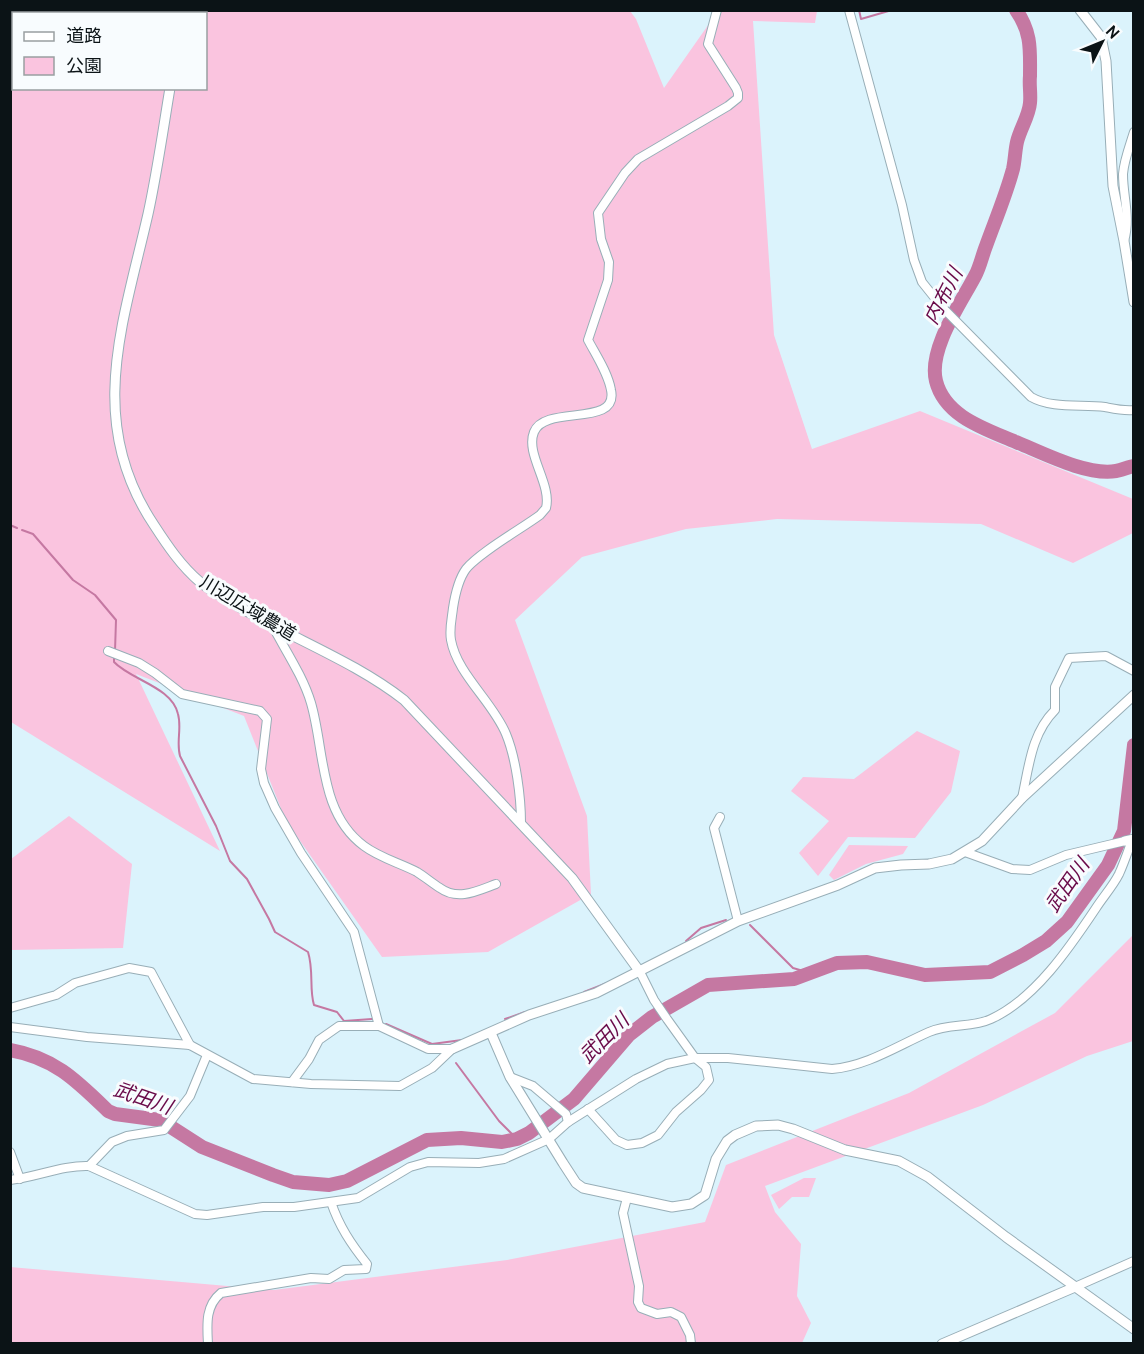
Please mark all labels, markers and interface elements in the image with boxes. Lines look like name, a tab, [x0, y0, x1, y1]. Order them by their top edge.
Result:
legend	[12, 12, 207, 90]
north arrow	[1072, 12, 1132, 72]
text: N	[1102, 21, 1123, 43]
text: 道路	[66, 25, 102, 47]
text: 公園	[66, 55, 102, 77]
water label: 内布川	[919, 262, 968, 328]
street label: 川辺広域農道	[196, 571, 300, 645]
water label: 武田川	[1040, 852, 1095, 916]
water label: 武田川	[574, 1007, 635, 1068]
water label: 武田川	[111, 1077, 177, 1120]

